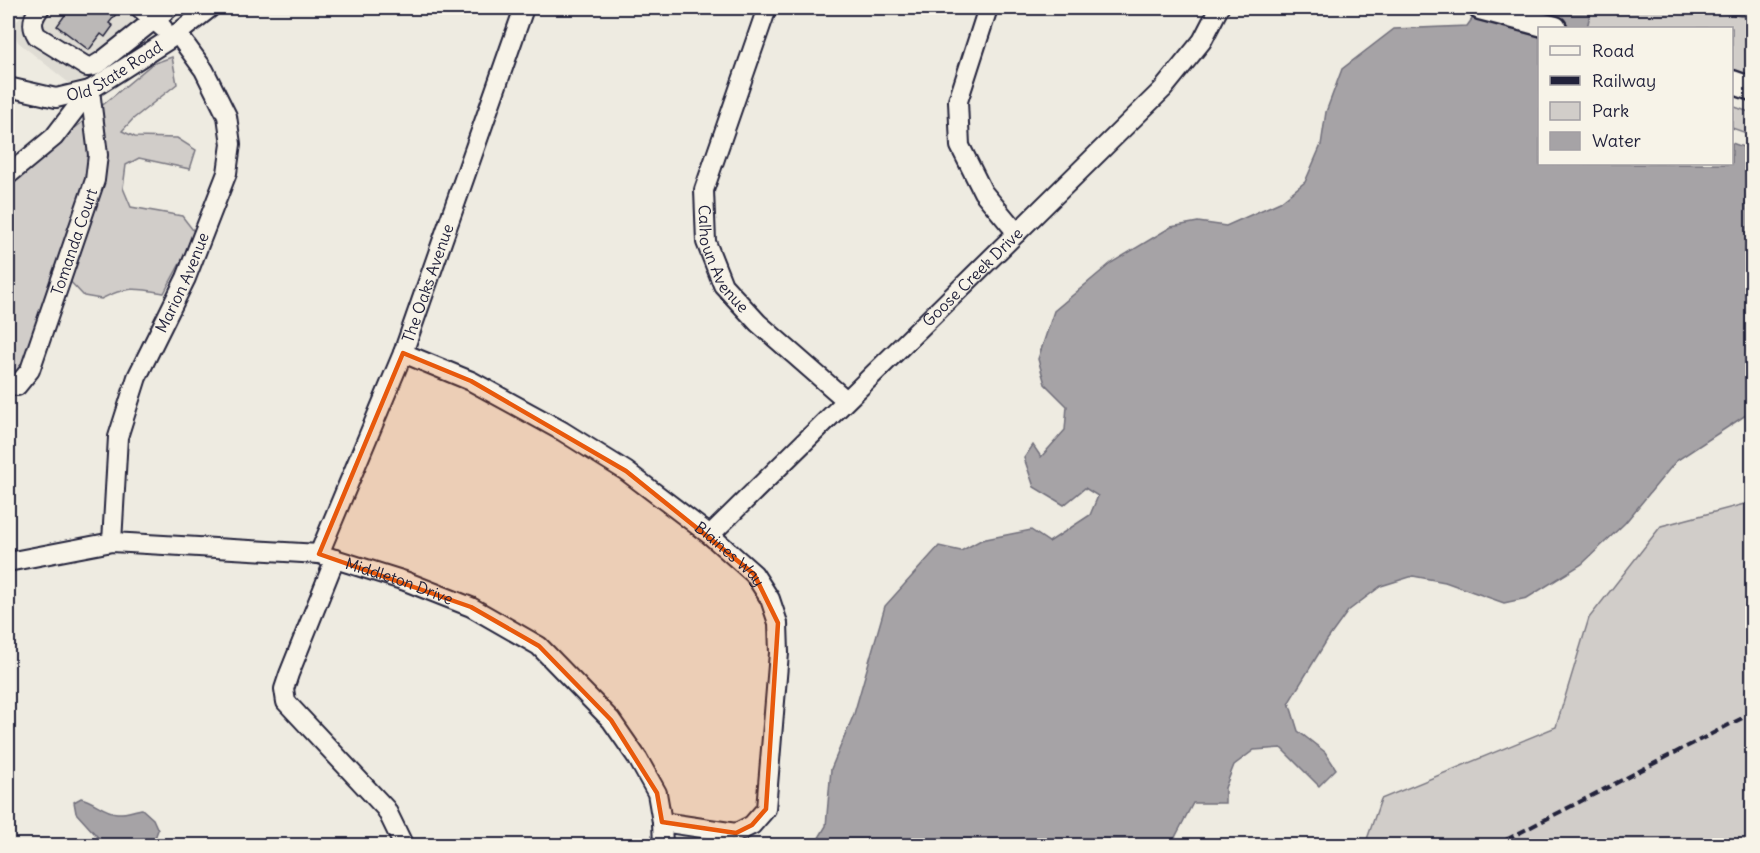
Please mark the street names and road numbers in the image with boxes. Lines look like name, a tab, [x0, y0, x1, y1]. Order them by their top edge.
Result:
street label: Old State Road	[64, 37, 166, 105]
street label: Tomanda Court	[46, 185, 102, 298]
street label: Calhoun Avenue	[695, 204, 753, 317]
street label: The Oaks Avenue	[398, 221, 458, 345]
street label: Goose Creek Drive	[918, 223, 1027, 331]
street label: Marion Avenue	[151, 229, 213, 336]
street label: Blaines Way	[691, 517, 769, 590]
street label: Middleton Drive	[343, 553, 456, 609]

